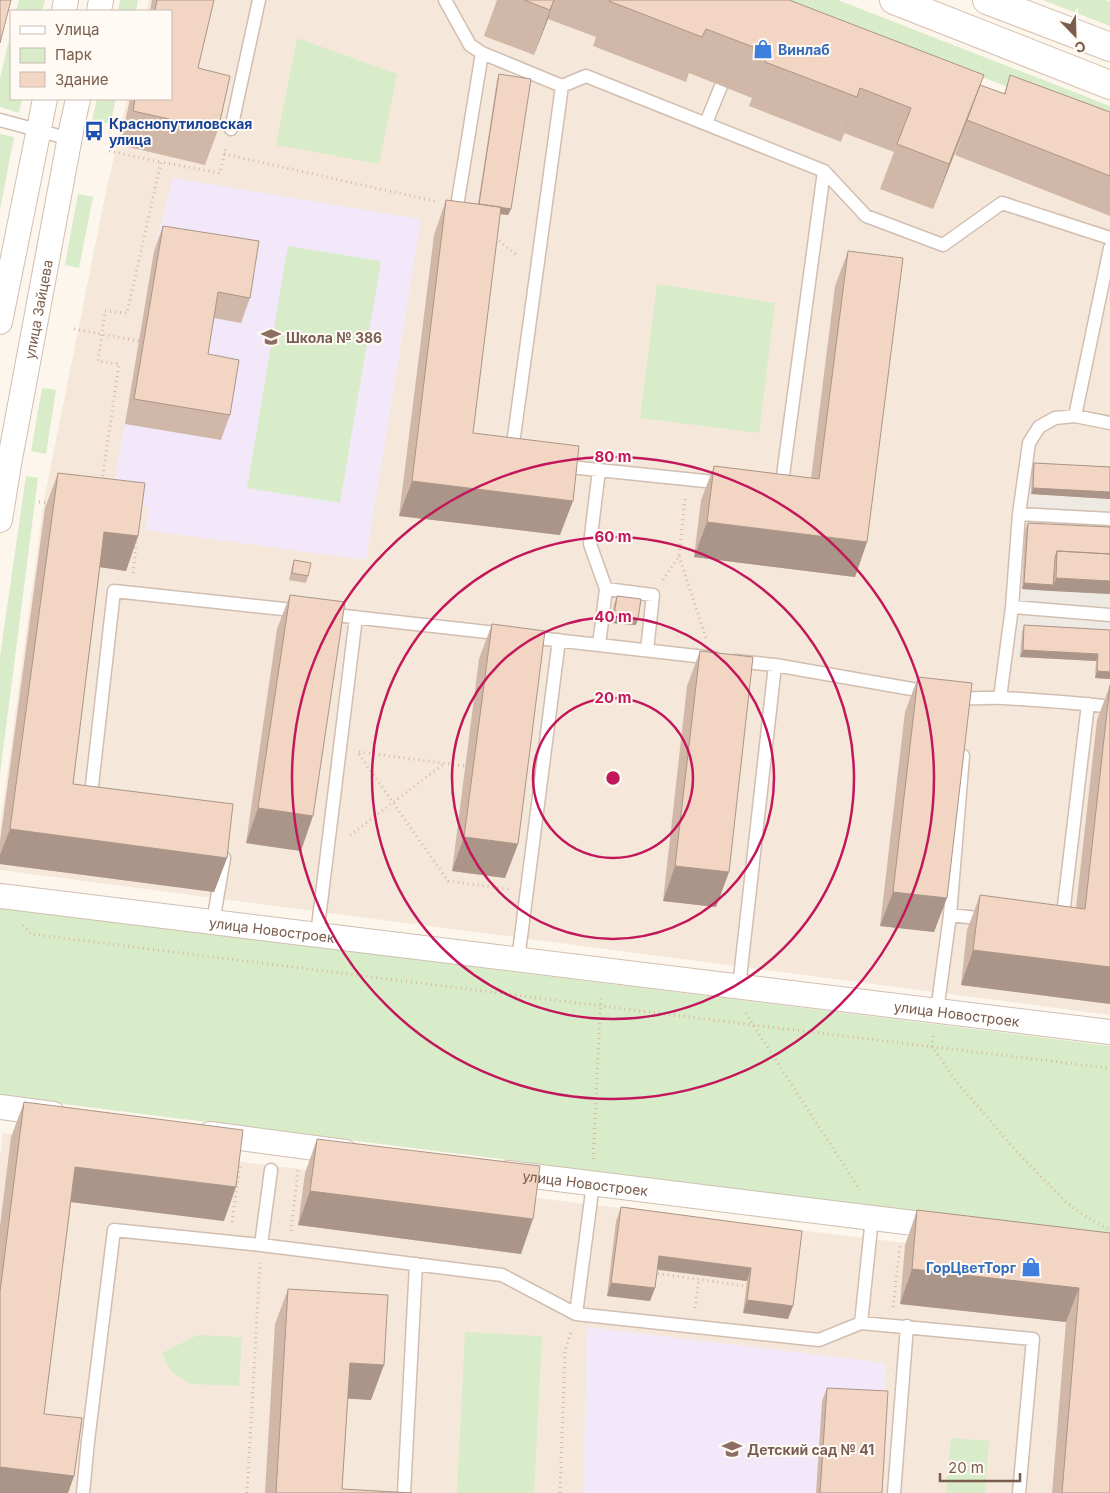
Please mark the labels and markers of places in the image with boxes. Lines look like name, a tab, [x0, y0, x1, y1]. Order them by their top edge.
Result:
shop icon: Винлаб	[752, 38, 774, 60]
place label: Винлаб	[778, 41, 830, 58]
place label: Краснопутиловская улица	[109, 115, 252, 148]
bus stop icon: Краснопутиловская улица	[83, 120, 105, 142]
school or university icon: Школа № 386	[260, 326, 282, 348]
place label: Школа № 386	[286, 329, 382, 346]
centre of rings	[604, 769, 622, 787]
shop icon: ГорЦветТорг	[1020, 1256, 1042, 1278]
place label: ГорЦветТорг	[926, 1259, 1017, 1276]
school or university icon: Детский сад № 41	[721, 1438, 743, 1460]
place label: Детский сад № 41	[747, 1441, 874, 1458]

